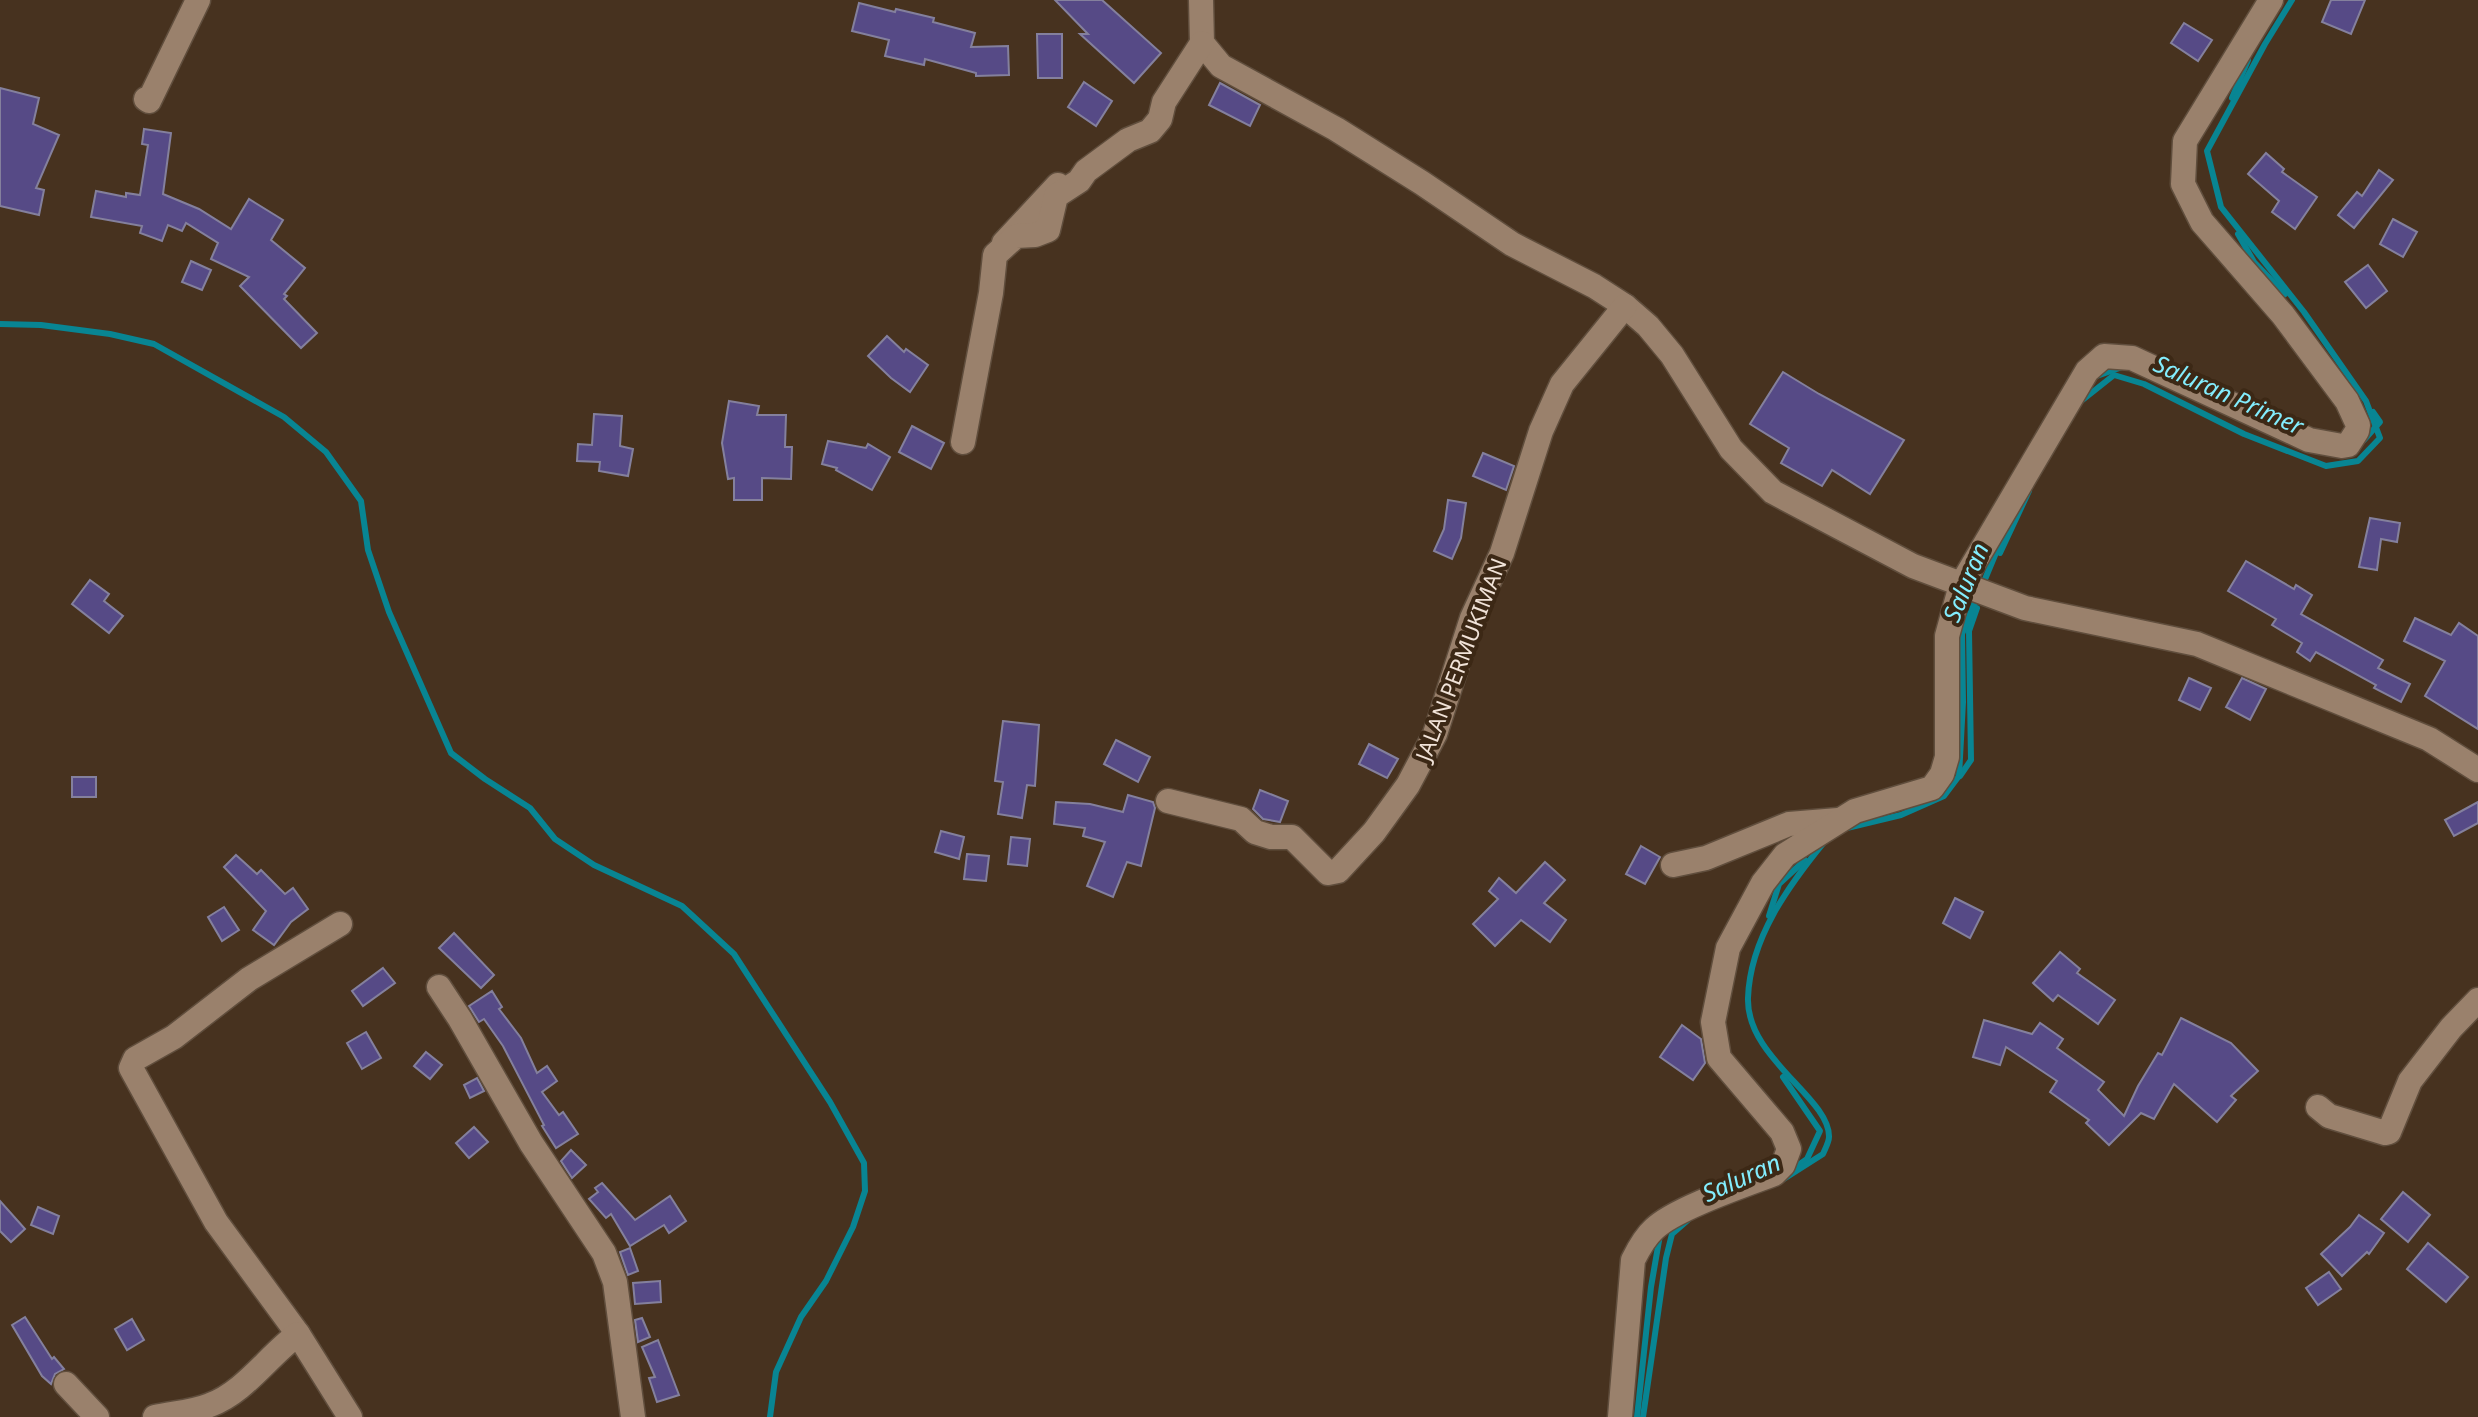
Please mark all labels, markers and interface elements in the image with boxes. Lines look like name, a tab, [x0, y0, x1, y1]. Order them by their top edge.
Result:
water label: Saluran Primer	[2149, 346, 2310, 442]
water label: Saluran	[1934, 538, 1996, 626]
street label: JALAN PERMUKIMAN	[1407, 553, 1513, 767]
water label: Saluran	[1697, 1145, 1785, 1209]

